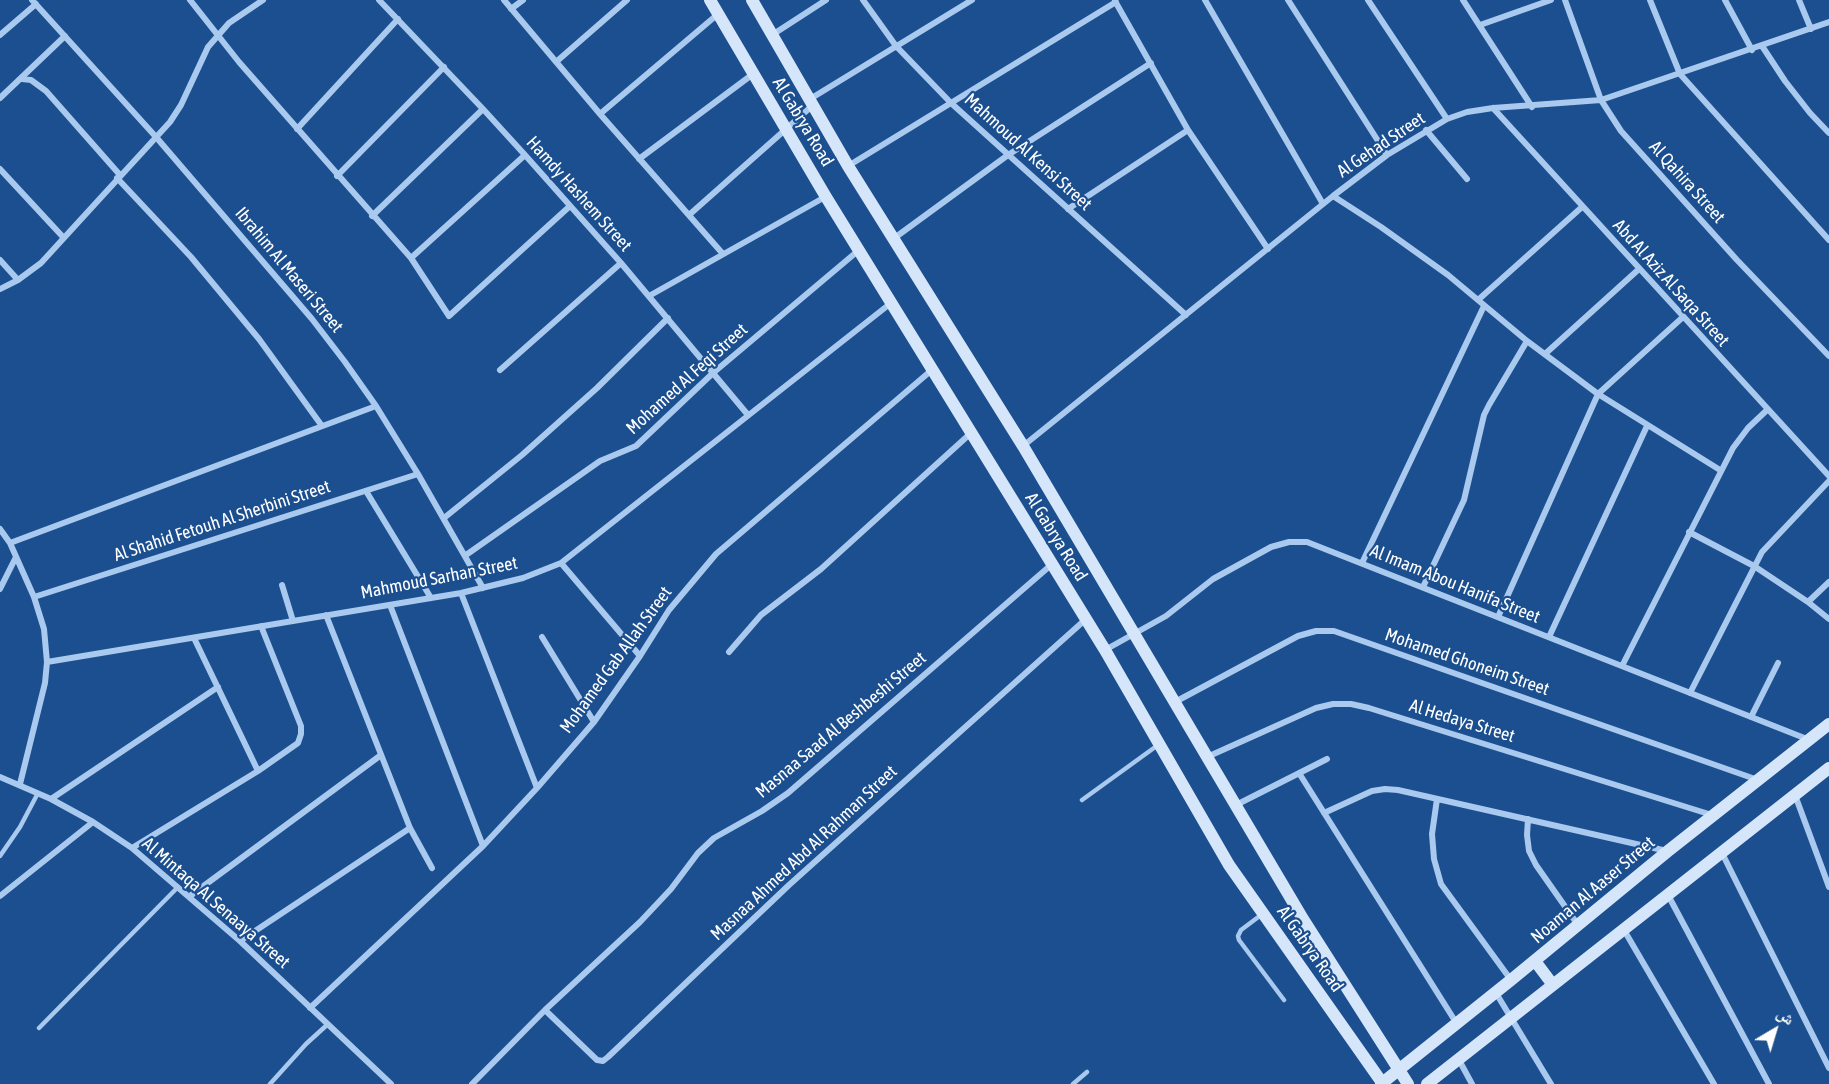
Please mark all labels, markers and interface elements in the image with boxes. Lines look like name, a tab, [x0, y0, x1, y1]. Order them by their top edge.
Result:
street label: Al Gabrya Road	[768, 73, 838, 171]
street label: Mahmoud Al Kensi Street	[960, 89, 1096, 215]
street label: Al Gehad Street	[1333, 108, 1429, 182]
street label: Hamdy Hashem Street	[522, 132, 636, 256]
street label: Al Qahira Street	[1644, 136, 1730, 228]
street label: Ibrahim Al Maseri Street	[230, 203, 348, 337]
street label: Abd Al Aziz Al Saqa Street	[1608, 215, 1734, 351]
street label: Mohamed Al Feqi Street	[622, 319, 752, 439]
street label: Al Shahid Fetouh Al Sherbini Street	[111, 476, 333, 566]
street label: Al Gabrya Road	[1020, 489, 1092, 585]
street label: Al Imam Abou Hanifa Street	[1367, 540, 1543, 628]
street label: Mahmoud Sarhan Street	[359, 552, 519, 604]
street label: Mohamed Gab Allah Street	[556, 582, 676, 738]
street label: Mohamed Ghoneim Street	[1382, 624, 1552, 700]
street label: Masnaa Saad Al Beshbeshi Street	[751, 647, 931, 803]
street label: Al Hedaya Street	[1407, 695, 1517, 747]
street label: Masnaa Ahmed Abd Al Rahman Street	[706, 761, 902, 945]
street label: Noaman Al Aaser Street	[1527, 832, 1659, 948]
street label: Al Mintaqa Al Senaaya Street	[138, 833, 294, 973]
street label: Al Gabrya Road	[1272, 902, 1348, 996]
north arrow	[1745, 1000, 1805, 1060]
text: ش	[1774, 1003, 1798, 1028]

